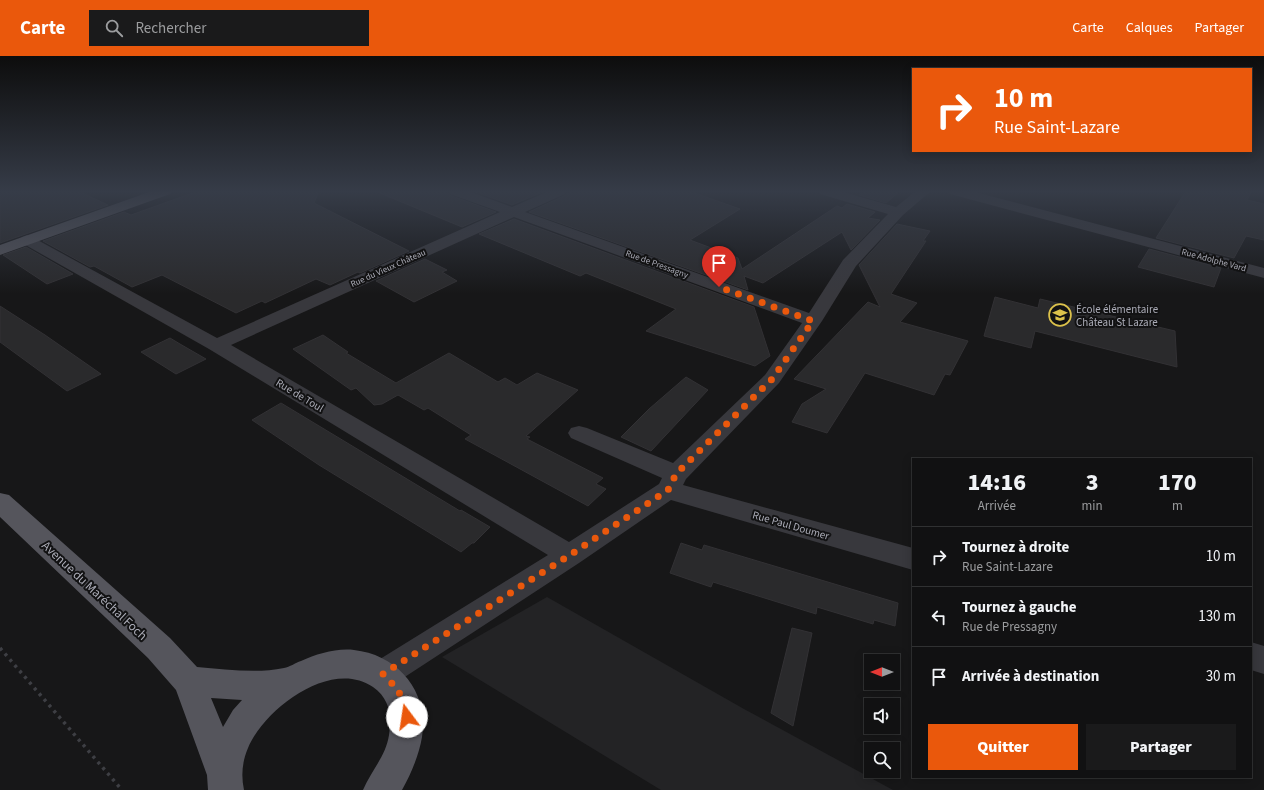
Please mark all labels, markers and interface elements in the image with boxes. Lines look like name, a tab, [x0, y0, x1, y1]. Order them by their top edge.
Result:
search box	[89, 10, 369, 46]
text: Carte	[20, 15, 65, 42]
icon: search	[103, 17, 125, 39]
text: Rechercher	[135, 18, 206, 39]
text: Carte	[1072, 18, 1104, 38]
text: Calques	[1126, 18, 1173, 38]
text: Partager	[1195, 18, 1244, 38]
text: 10 m	[994, 78, 1053, 118]
icon: right	[928, 84, 980, 136]
text: Rue Saint-Lazare	[994, 115, 1120, 140]
street label: Rue du Vieux Château	[348, 246, 428, 291]
pin	[702, 246, 736, 287]
street label: Rue Adolphe Vard	[1180, 246, 1248, 275]
street label: Rue de Pressagny	[624, 247, 691, 282]
icon: arrive	[708, 252, 730, 274]
school or university icon: École élémentaire Château St Lazare	[1047, 302, 1073, 328]
place label: École élémentaire Château St Lazare	[1076, 302, 1159, 330]
street label: Rue de Toul	[273, 375, 327, 416]
text: 14:16	[967, 465, 1026, 500]
text: 3	[1086, 465, 1099, 500]
text: 170	[1158, 465, 1197, 500]
text: Arrivée	[978, 497, 1016, 515]
text: min	[1082, 497, 1103, 515]
text: m	[1172, 497, 1183, 515]
street label: Rue Paul Doumer	[751, 507, 831, 544]
street label: Avenue du Maréchal Foch	[38, 537, 151, 644]
text: Tournez à droite	[962, 537, 1069, 558]
icon: right	[928, 546, 950, 568]
text: 10 m	[1206, 546, 1236, 567]
text: Rue Saint-Lazare	[962, 558, 1053, 576]
text: Tournez à gauche	[962, 597, 1077, 618]
icon: left	[928, 606, 950, 628]
text: 130 m	[1198, 606, 1236, 627]
text: Rue de Pressagny	[962, 618, 1057, 636]
north arrow	[864, 654, 900, 690]
map controls	[864, 654, 900, 778]
icon: arrive	[928, 666, 950, 688]
text: Arrivée à destination	[962, 666, 1099, 687]
text: 30 m	[1206, 666, 1236, 687]
position arrow	[386, 696, 428, 738]
button: sound	[864, 698, 900, 734]
button: Quitter	[928, 724, 1078, 770]
button: Partager	[1086, 724, 1236, 770]
button: search	[864, 742, 900, 778]

